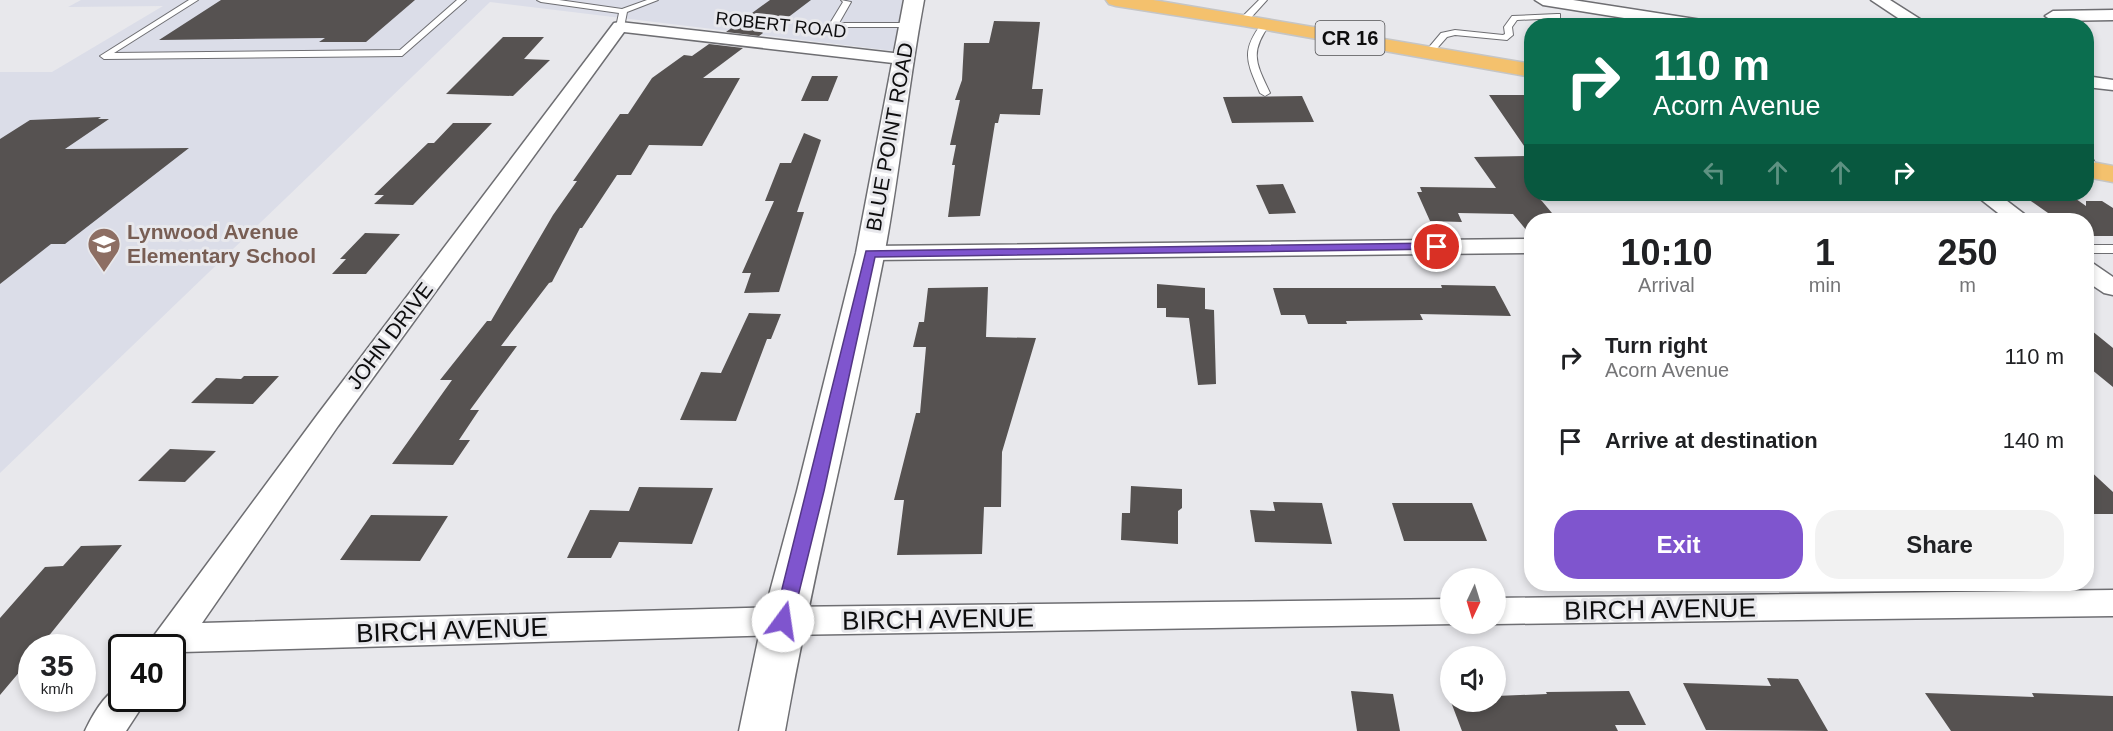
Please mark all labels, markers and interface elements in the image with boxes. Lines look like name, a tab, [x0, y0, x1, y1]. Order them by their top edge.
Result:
street label: ROBERT ROAD	[715, 8, 847, 42]
road number: CR 16	[1316, 21, 1384, 55]
street label: BLUE POINT ROAD	[862, 41, 917, 233]
icon: right	[1554, 42, 1632, 120]
text: 110 m	[1653, 42, 1770, 89]
text: Acorn Avenue	[1653, 91, 1821, 121]
icon: left	[1698, 156, 1731, 189]
icon: ahead	[1761, 156, 1794, 189]
icon: ahead	[1824, 156, 1857, 189]
icon: right	[1887, 156, 1920, 189]
place label: Lynwood Avenue Elementary School	[127, 220, 316, 267]
pin	[1411, 221, 1462, 272]
school or university icon: Lynwood Avenue Elementary School	[86, 226, 122, 273]
icon: arrive	[1420, 230, 1453, 263]
text: 10:10	[1620, 232, 1712, 273]
text: 1	[1815, 232, 1835, 273]
text: 250	[1937, 232, 1998, 273]
text: Arrival	[1638, 274, 1695, 296]
text: min	[1809, 274, 1841, 296]
text: m	[1959, 274, 1976, 296]
street label: JOHN DRIVE	[342, 278, 437, 393]
text: Turn right	[1605, 333, 1707, 358]
icon: right	[1554, 341, 1587, 374]
text: 110 m	[2004, 344, 2064, 369]
text: Acorn Avenue	[1605, 359, 1729, 381]
icon: arrive	[1554, 425, 1587, 458]
text: Arrive at destination	[1605, 428, 1818, 453]
text: 140 m	[2003, 428, 2064, 453]
button: Exit	[1554, 510, 1803, 579]
button: Share	[1815, 510, 2064, 579]
north arrow	[1440, 568, 1506, 634]
map controls	[1440, 568, 1506, 712]
position arrow	[751, 589, 815, 653]
street label: BIRCH AVENUE	[1564, 592, 1756, 626]
street label: BIRCH AVENUE	[842, 602, 1034, 636]
street label: BIRCH AVENUE	[356, 612, 548, 648]
speed limit sign: 40	[108, 634, 186, 712]
button: sound	[1440, 646, 1506, 712]
text: 35	[40, 649, 74, 682]
text: km/h	[41, 680, 73, 697]

